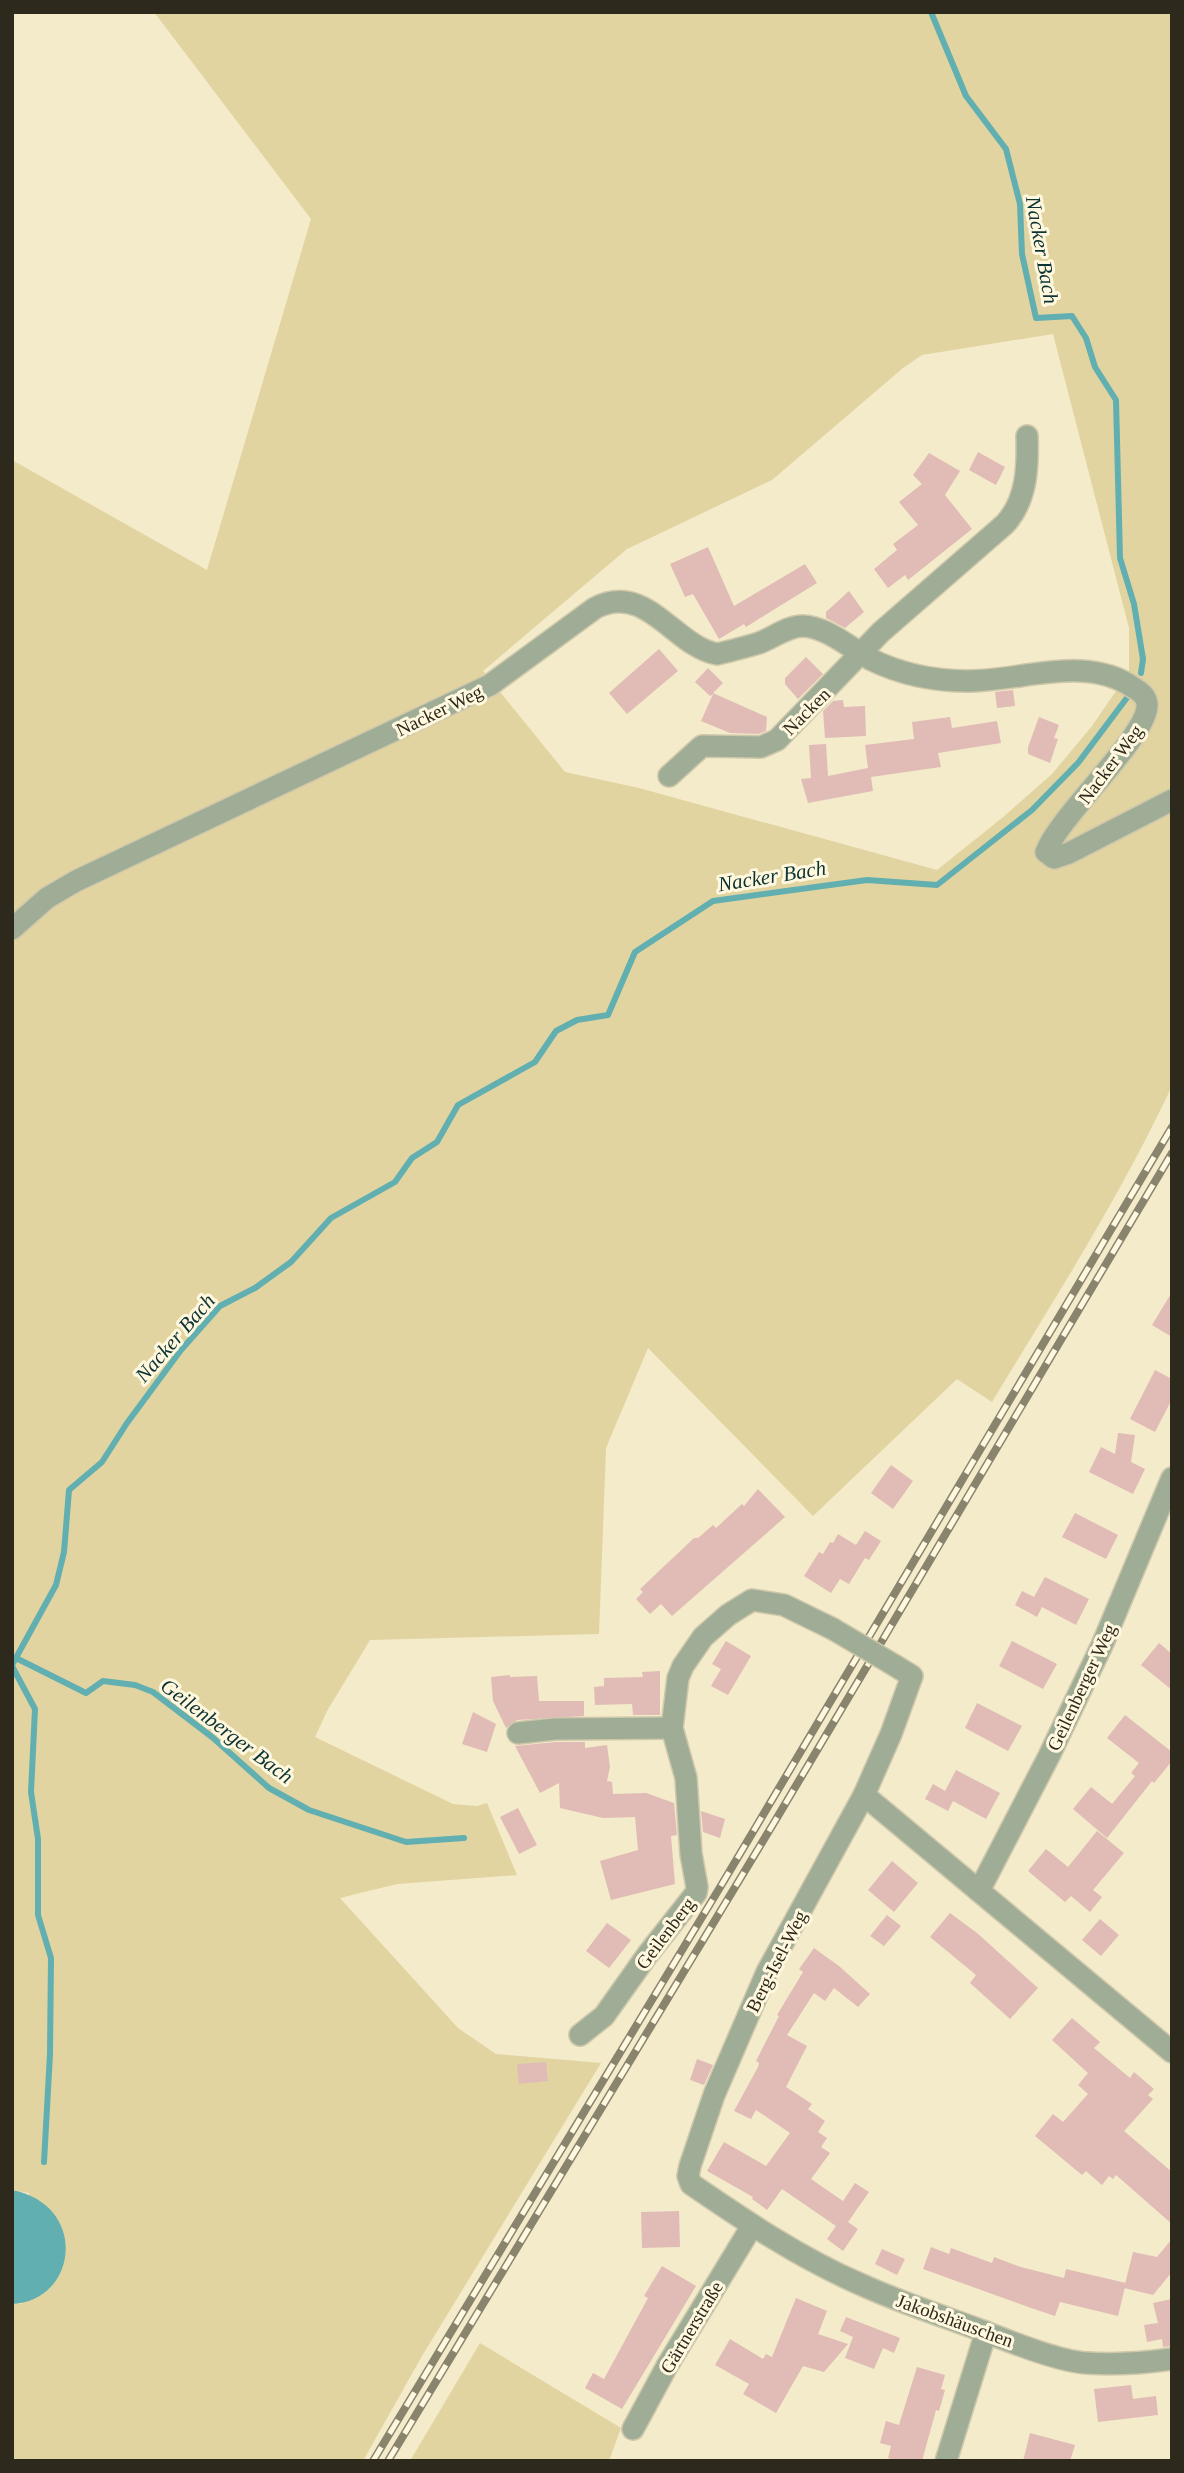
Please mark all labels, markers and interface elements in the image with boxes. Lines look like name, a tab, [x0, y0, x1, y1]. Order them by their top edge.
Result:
water label: Nacker Bach	[1021, 193, 1063, 306]
street label: Nacker Weg	[393, 680, 486, 740]
street label: Nacken	[778, 683, 835, 739]
street label: Nacker Weg	[1074, 720, 1147, 808]
water label: Nacker Bach	[715, 856, 828, 897]
water label: Nacker Bach	[130, 1289, 220, 1388]
street label: Geilenberger Weg	[1043, 1620, 1120, 1754]
water label: Geilenberger Bach	[156, 1673, 298, 1789]
street label: Geilenberg	[632, 1893, 699, 1973]
street label: Berg-Isel-Weg	[742, 1907, 811, 2015]
street label: Gärtnerstraße	[656, 2278, 727, 2377]
street label: Jakobshäuschen	[894, 2290, 1016, 2351]

